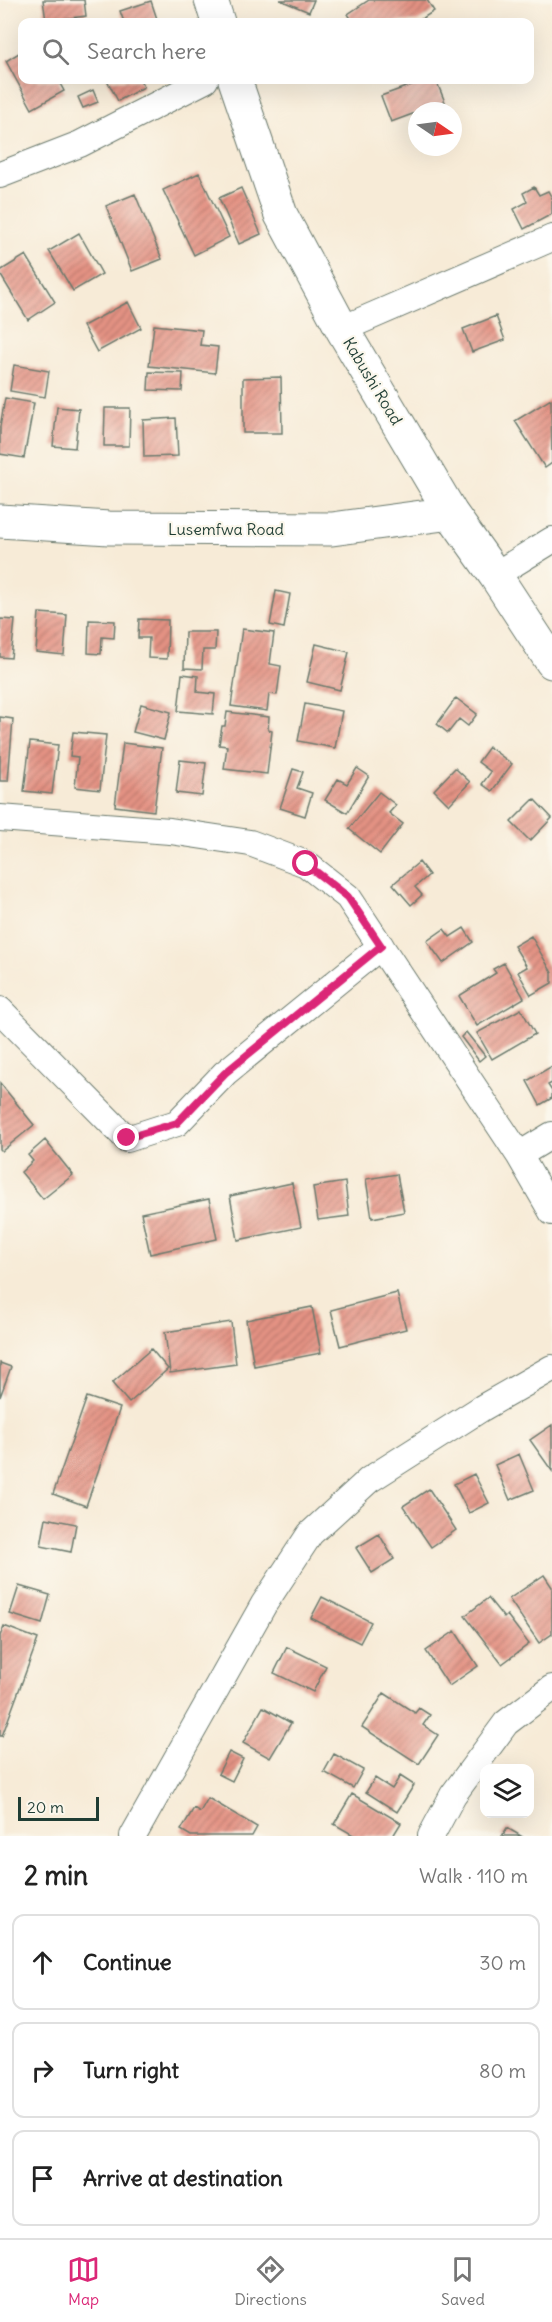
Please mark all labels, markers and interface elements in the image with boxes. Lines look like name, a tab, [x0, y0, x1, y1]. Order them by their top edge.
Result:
search box	[18, 18, 534, 84]
icon: search	[39, 35, 72, 68]
text: Search here	[87, 37, 206, 65]
north arrow	[408, 102, 462, 156]
street label: Kabushi Road	[339, 334, 407, 428]
street label: Lusemfwa Road	[168, 519, 284, 539]
route start	[292, 850, 318, 876]
route end	[113, 1124, 139, 1150]
map controls	[480, 1764, 534, 1818]
button: layers	[480, 1764, 534, 1818]
scale bar	[18, 1794, 99, 1822]
text: 20 m	[27, 1797, 64, 1817]
text: 2 min	[24, 1859, 88, 1892]
text: Walk · 110 m	[419, 1863, 528, 1888]
icon: ahead	[26, 1946, 59, 1979]
text: Continue	[83, 1948, 172, 1976]
text: 30 m	[479, 1950, 526, 1975]
icon: right	[26, 2054, 59, 2087]
text: Turn right	[83, 2056, 179, 2084]
text: 80 m	[479, 2058, 526, 2083]
icon: arrive	[26, 2162, 59, 2195]
text: Arrive at destination	[83, 2164, 283, 2192]
tab: Map	[67, 2253, 100, 2309]
tab: Directions	[234, 2253, 307, 2309]
tab: Saved	[441, 2253, 485, 2309]

